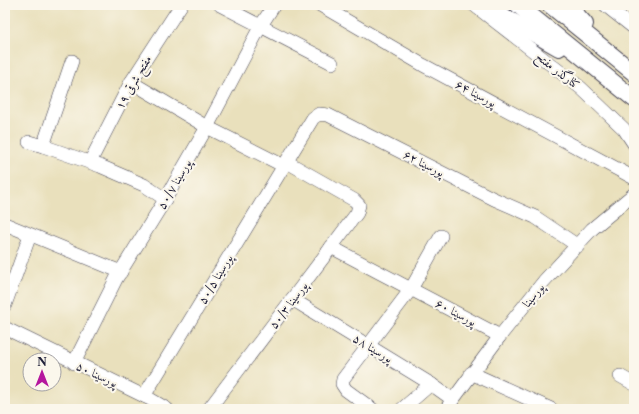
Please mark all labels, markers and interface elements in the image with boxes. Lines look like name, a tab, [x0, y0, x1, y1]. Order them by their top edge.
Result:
street label: کنارگذر مفتح	[531, 47, 584, 95]
street label: مفتح شرقی ۱۹	[112, 52, 158, 114]
street label: پورسینا ۶۴	[452, 76, 500, 112]
street label: پورسینا ۶۲	[400, 146, 448, 182]
street label: پورسینا ۵۰/۷	[154, 156, 196, 213]
street label: پورسینا ۵۰/۵	[194, 251, 238, 308]
street label: پورسینا ۵۰/۳	[265, 278, 313, 333]
street label: پورسینا	[519, 279, 549, 311]
street label: پورسینا ۶۰	[432, 295, 480, 331]
street label: پورسینا ۵۸	[349, 330, 396, 368]
north arrow	[22, 352, 62, 392]
text: N	[37, 355, 47, 369]
street label: پورسینا ۵۰	[73, 358, 121, 392]

